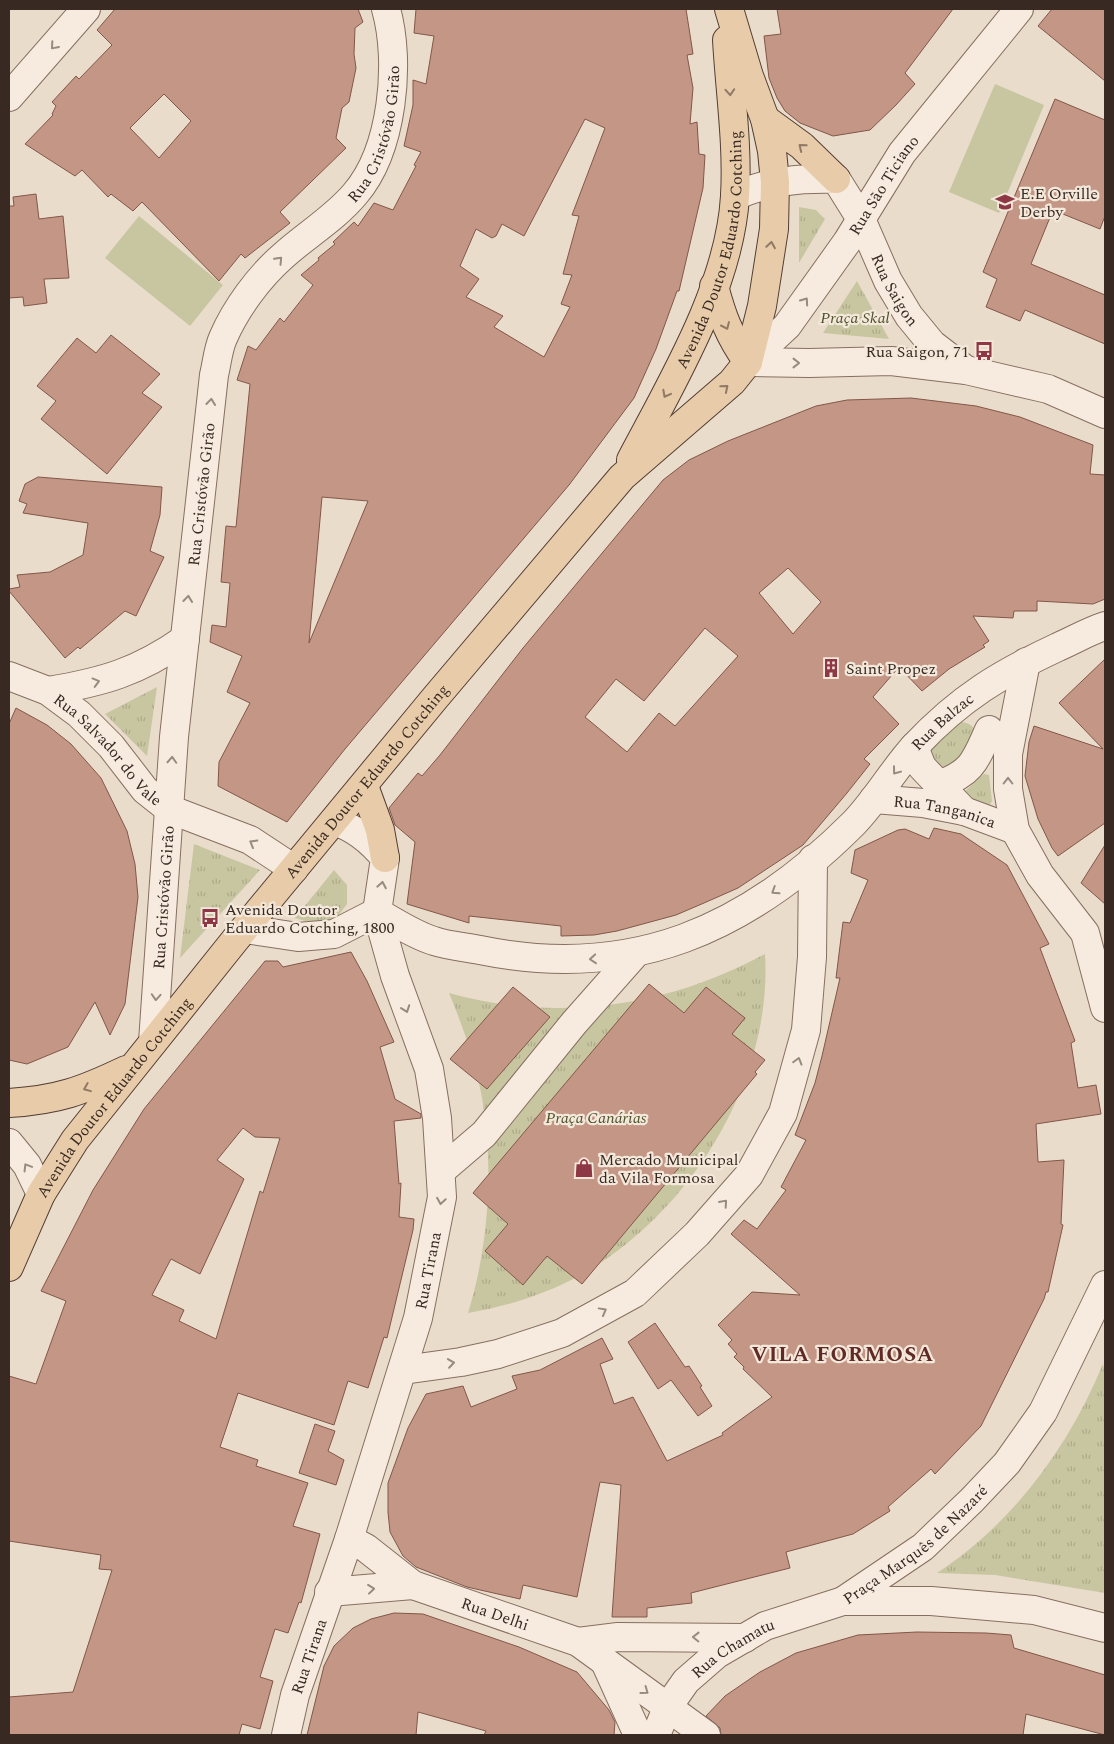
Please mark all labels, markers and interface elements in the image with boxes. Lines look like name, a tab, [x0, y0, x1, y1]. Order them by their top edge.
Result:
one-way arrow	[50, 40, 59, 49]
street label: Rua Cristóvão Girão	[342, 65, 406, 208]
one-way arrow	[724, 89, 735, 97]
street label: Avenida Doutor Eduardo Cotching	[670, 130, 749, 373]
street label: Rua São Ticiano	[843, 130, 925, 240]
one-way arrow	[799, 143, 808, 152]
place label: E.E Orville Derby	[1020, 182, 1098, 224]
school or university icon: E.E Orville Derby	[994, 191, 1016, 213]
one-way arrow	[766, 241, 776, 250]
street label: Rua Saigon	[865, 250, 924, 332]
one-way arrow	[273, 257, 282, 266]
one-way arrow	[799, 297, 808, 307]
park label: Praça Skal	[820, 306, 890, 330]
one-way arrow	[720, 321, 731, 330]
place label: Rua Saigon, 71	[865, 340, 969, 364]
bus stop icon: Rua Saigon, 71	[973, 340, 995, 362]
one-way arrow	[792, 358, 800, 368]
one-way arrow	[720, 384, 729, 393]
one-way arrow	[662, 389, 672, 398]
one-way arrow	[205, 398, 216, 406]
street label: Rua Cristóvão Girão	[182, 421, 222, 567]
one-way arrow	[182, 594, 193, 602]
building icon: Saint Propez	[820, 657, 842, 679]
place label: Saint Propez	[846, 657, 936, 681]
one-way arrow	[91, 677, 100, 688]
street label: Avenida Doutor Eduardo Cotching	[279, 679, 455, 884]
street label: Rua Balzac	[906, 687, 979, 756]
street label: Rua Salvador do Vale	[48, 688, 167, 812]
one-way arrow	[167, 756, 178, 764]
one-way arrow	[893, 765, 902, 775]
one-way arrow	[1003, 777, 1013, 785]
street label: Rua Tanganica	[892, 790, 999, 835]
street label: Rua Cristóvão Girão	[147, 825, 181, 970]
one-way arrow	[250, 839, 259, 849]
one-way arrow	[376, 881, 386, 890]
one-way arrow	[772, 884, 781, 894]
place label: Avenida Doutor Eduardo Cotching, 1800	[225, 898, 394, 940]
bus stop icon: Avenida Doutor Eduardo Cotching, 1800	[199, 907, 221, 929]
one-way arrow	[589, 953, 597, 964]
street label: Avenida Doutor Eduardo Cotching	[31, 992, 198, 1203]
one-way arrow	[151, 993, 162, 1001]
one-way arrow	[400, 1004, 410, 1013]
one-way arrow	[792, 1057, 802, 1066]
one-way arrow	[83, 1082, 92, 1092]
park label: Praça Canárias	[546, 1106, 647, 1130]
place label: Mercado Municipal da Vila Formosa	[599, 1148, 738, 1190]
shop icon: Mercado Municipal da Vila Formosa	[573, 1157, 595, 1179]
one-way arrow	[24, 1163, 34, 1172]
one-way arrow	[436, 1198, 447, 1206]
one-way arrow	[718, 1200, 727, 1209]
street label: Rua Tirana	[409, 1230, 448, 1312]
one-way arrow	[598, 1307, 607, 1317]
district label: VILA FORMOSA	[752, 1339, 934, 1371]
one-way arrow	[447, 1358, 455, 1369]
street label: Praça Marquês de Nazaré	[838, 1479, 994, 1611]
one-way arrow	[367, 1584, 375, 1595]
street label: Rua Delhi	[458, 1591, 532, 1637]
street label: Rua Chamatu	[686, 1613, 778, 1684]
street label: Rua Tirana	[285, 1615, 334, 1698]
one-way arrow	[692, 1632, 700, 1642]
one-way arrow	[639, 1686, 648, 1694]

